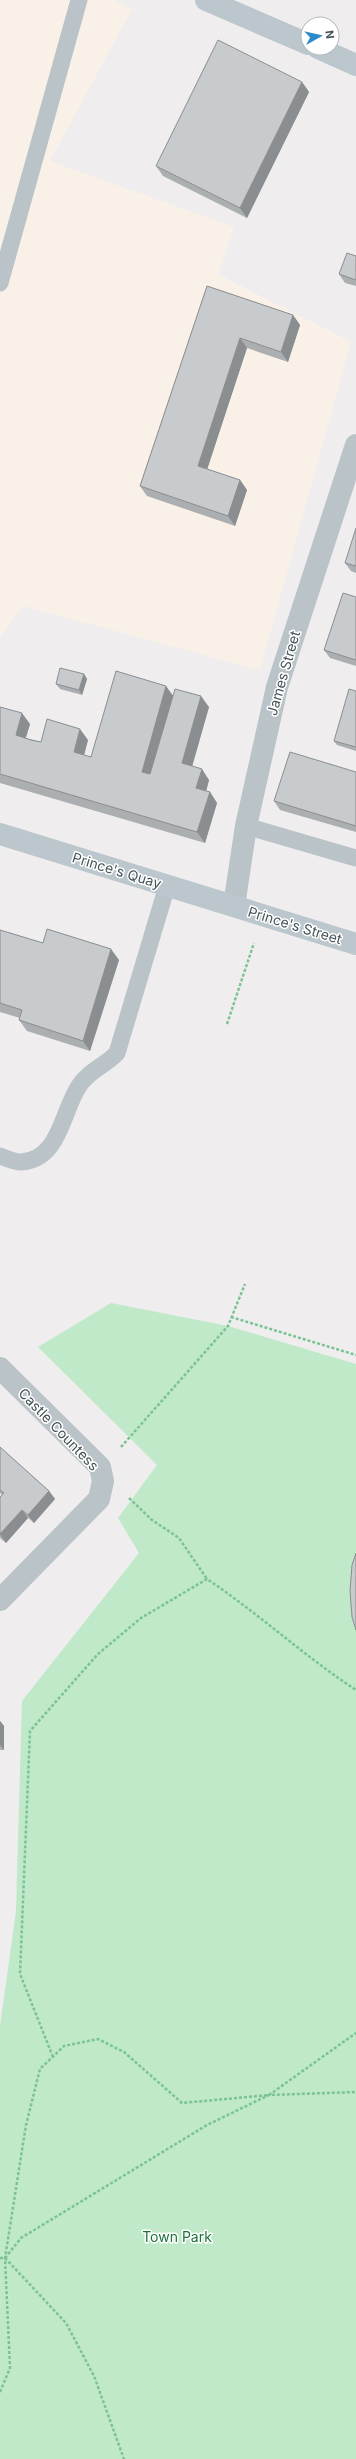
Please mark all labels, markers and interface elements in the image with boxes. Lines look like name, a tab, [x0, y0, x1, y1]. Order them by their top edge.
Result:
north arrow	[300, 16, 340, 56]
text: N	[322, 29, 337, 40]
street label: James Street	[263, 628, 303, 717]
street label: Prince's Quay	[70, 848, 164, 892]
street label: Prince's Street	[246, 903, 344, 947]
street label: Castle Countess	[15, 1384, 103, 1474]
park label: Town Park	[142, 2228, 212, 2245]

